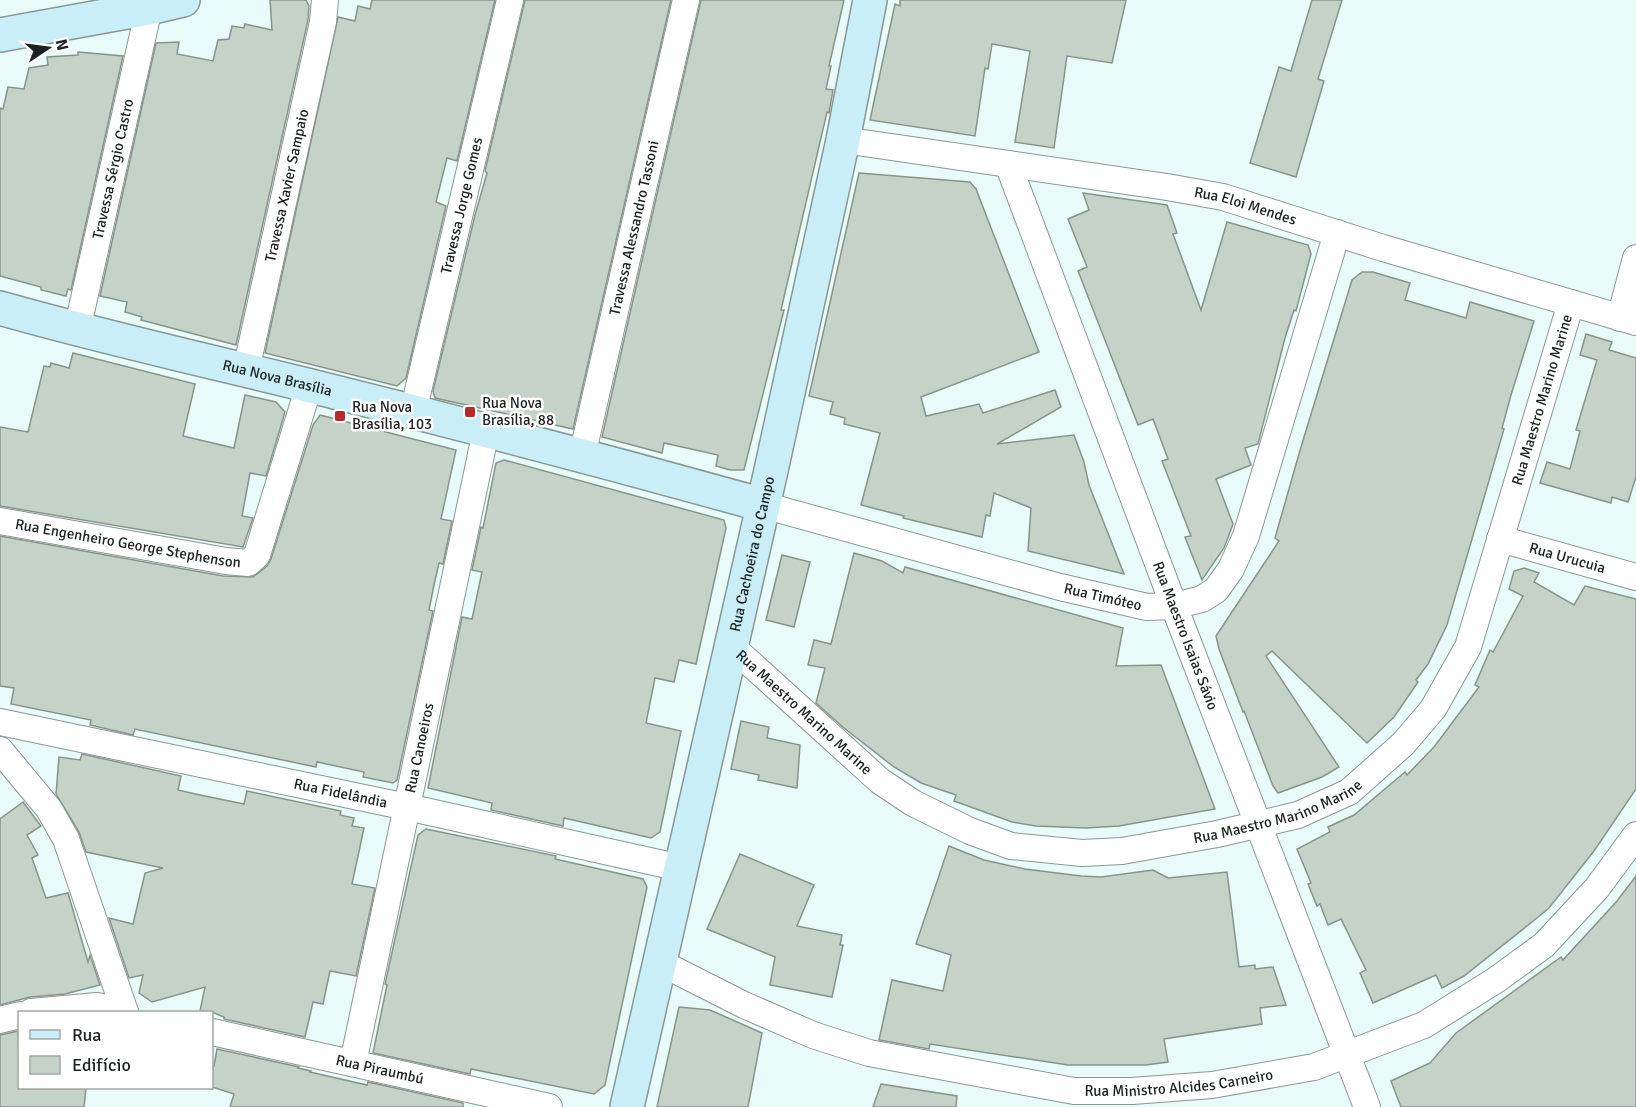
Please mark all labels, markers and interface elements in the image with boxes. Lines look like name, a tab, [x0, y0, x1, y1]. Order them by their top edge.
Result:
north arrow	[18, 18, 78, 78]
text: N	[51, 37, 73, 53]
street label: Travessa Sérgio Castro	[89, 97, 137, 241]
street label: Travessa Xavier Sampaio	[261, 107, 313, 264]
street label: Travessa Jorge Gomes	[437, 135, 486, 276]
street label: Travessa Alessandro Tassoni	[605, 139, 663, 317]
street label: Rua Eloi Mendes	[1193, 183, 1299, 229]
street label: Rua Maestro Marino Marine	[1508, 312, 1576, 487]
street label: Rua Nova Brasília	[221, 356, 334, 400]
place label: Rua Nova Brasília, 88	[482, 394, 554, 429]
place label: Rua Nova Brasília, 103	[352, 398, 432, 433]
marker: Rua Nova Brasília, 88	[463, 405, 477, 419]
marker: Rua Nova Brasília, 103	[333, 409, 347, 423]
street label: Rua Cachoeira do Campo	[726, 474, 778, 633]
street label: Rua Engenheiro George Stephenson	[14, 515, 242, 571]
street label: Rua Urucuia	[1527, 539, 1608, 577]
street label: Rua Maestro Isaias Sávio	[1149, 559, 1222, 713]
street label: Rua Timóteo	[1062, 579, 1144, 615]
street label: Rua Maestro Marino Marine	[732, 646, 876, 778]
street label: Rua Canoeiros	[401, 701, 438, 795]
street label: Rua Fidelândia	[292, 775, 389, 812]
street label: Rua Maestro Marino Marine	[1192, 776, 1366, 847]
legend	[18, 1011, 213, 1089]
text: Rua	[72, 1024, 101, 1046]
street label: Rua Piraumbú	[334, 1051, 426, 1088]
text: Edifício	[72, 1054, 131, 1076]
street label: Rua Ministro Alcides Carneiro	[1084, 1065, 1274, 1100]

